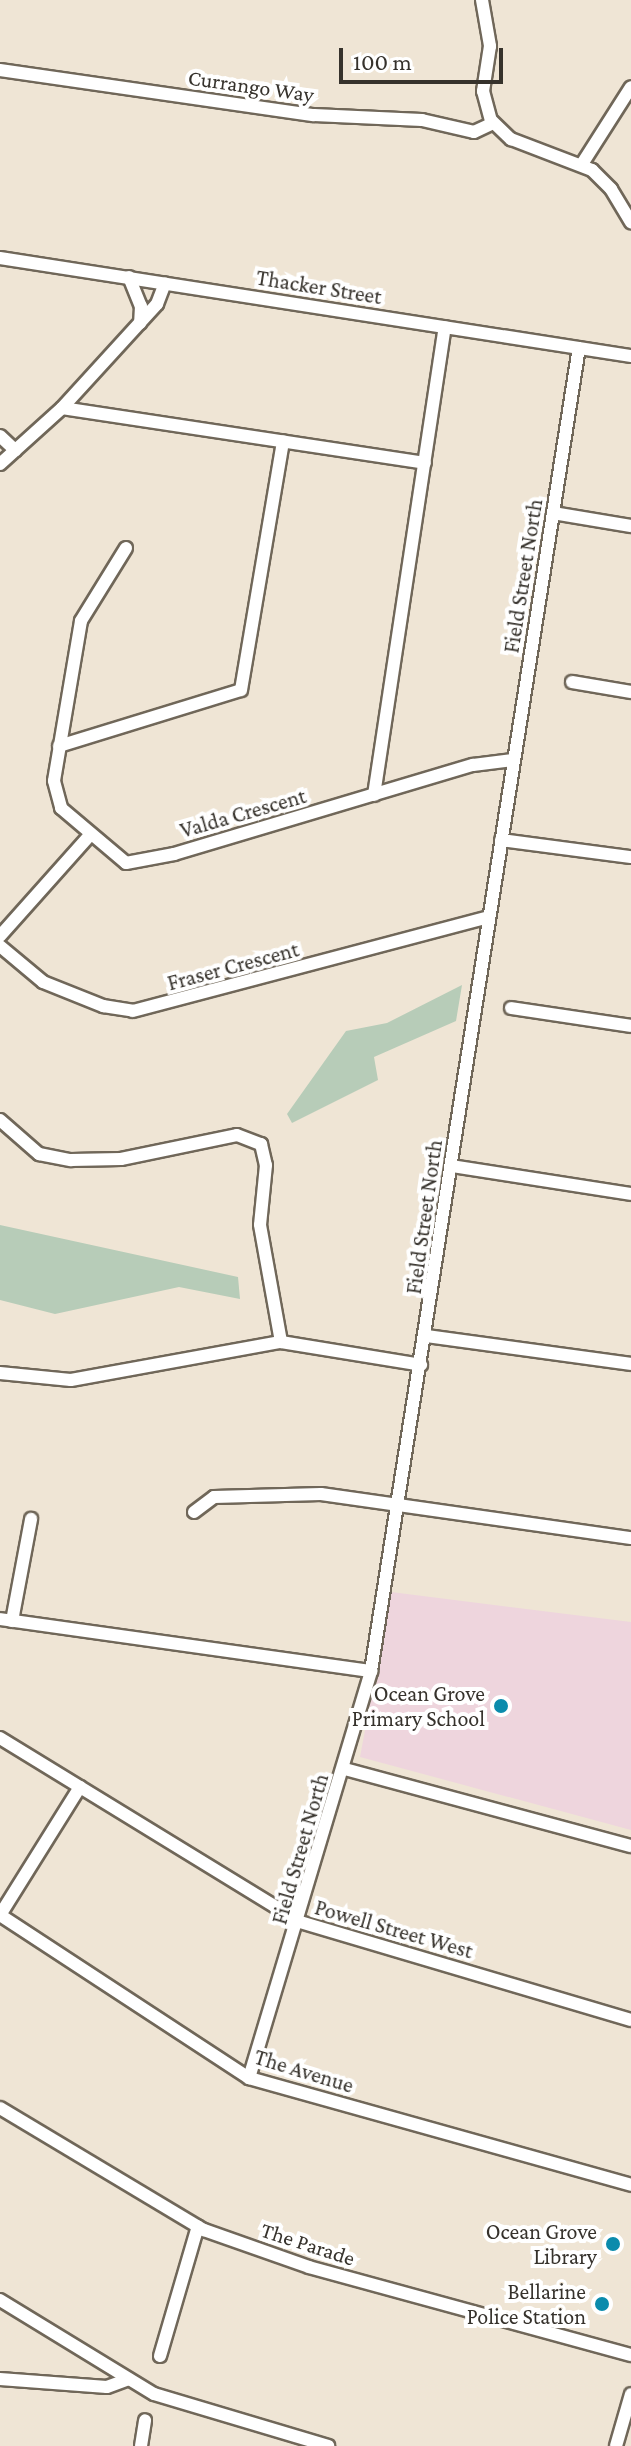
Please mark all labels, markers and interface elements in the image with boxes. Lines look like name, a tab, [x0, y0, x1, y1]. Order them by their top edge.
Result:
scale bar	[343, 32, 507, 82]
text: 100 m	[353, 48, 412, 75]
street label: Currango Way	[186, 64, 316, 108]
street label: Thacker Street	[254, 264, 384, 310]
street label: Field Street North	[498, 497, 548, 655]
street label: Valda Crescent	[177, 782, 309, 844]
street label: Fraser Crescent	[164, 936, 302, 996]
street label: Field Street North	[400, 1138, 448, 1296]
place label: Ocean Grove Primary School	[352, 1680, 485, 1732]
marker: Ocean Grove Primary School	[492, 1697, 510, 1715]
street label: Field Street North	[266, 1771, 334, 1927]
street label: Powell Street West	[312, 1894, 476, 1964]
street label: The Avenue	[251, 2043, 357, 2099]
street label: The Parade	[258, 2216, 358, 2272]
place label: Ocean Grove Library	[486, 2218, 597, 2270]
marker: Ocean Grove Library	[604, 2235, 622, 2253]
place label: Bellarine Police Station	[467, 2278, 586, 2330]
marker: Bellarine Police Station	[593, 2295, 611, 2313]

